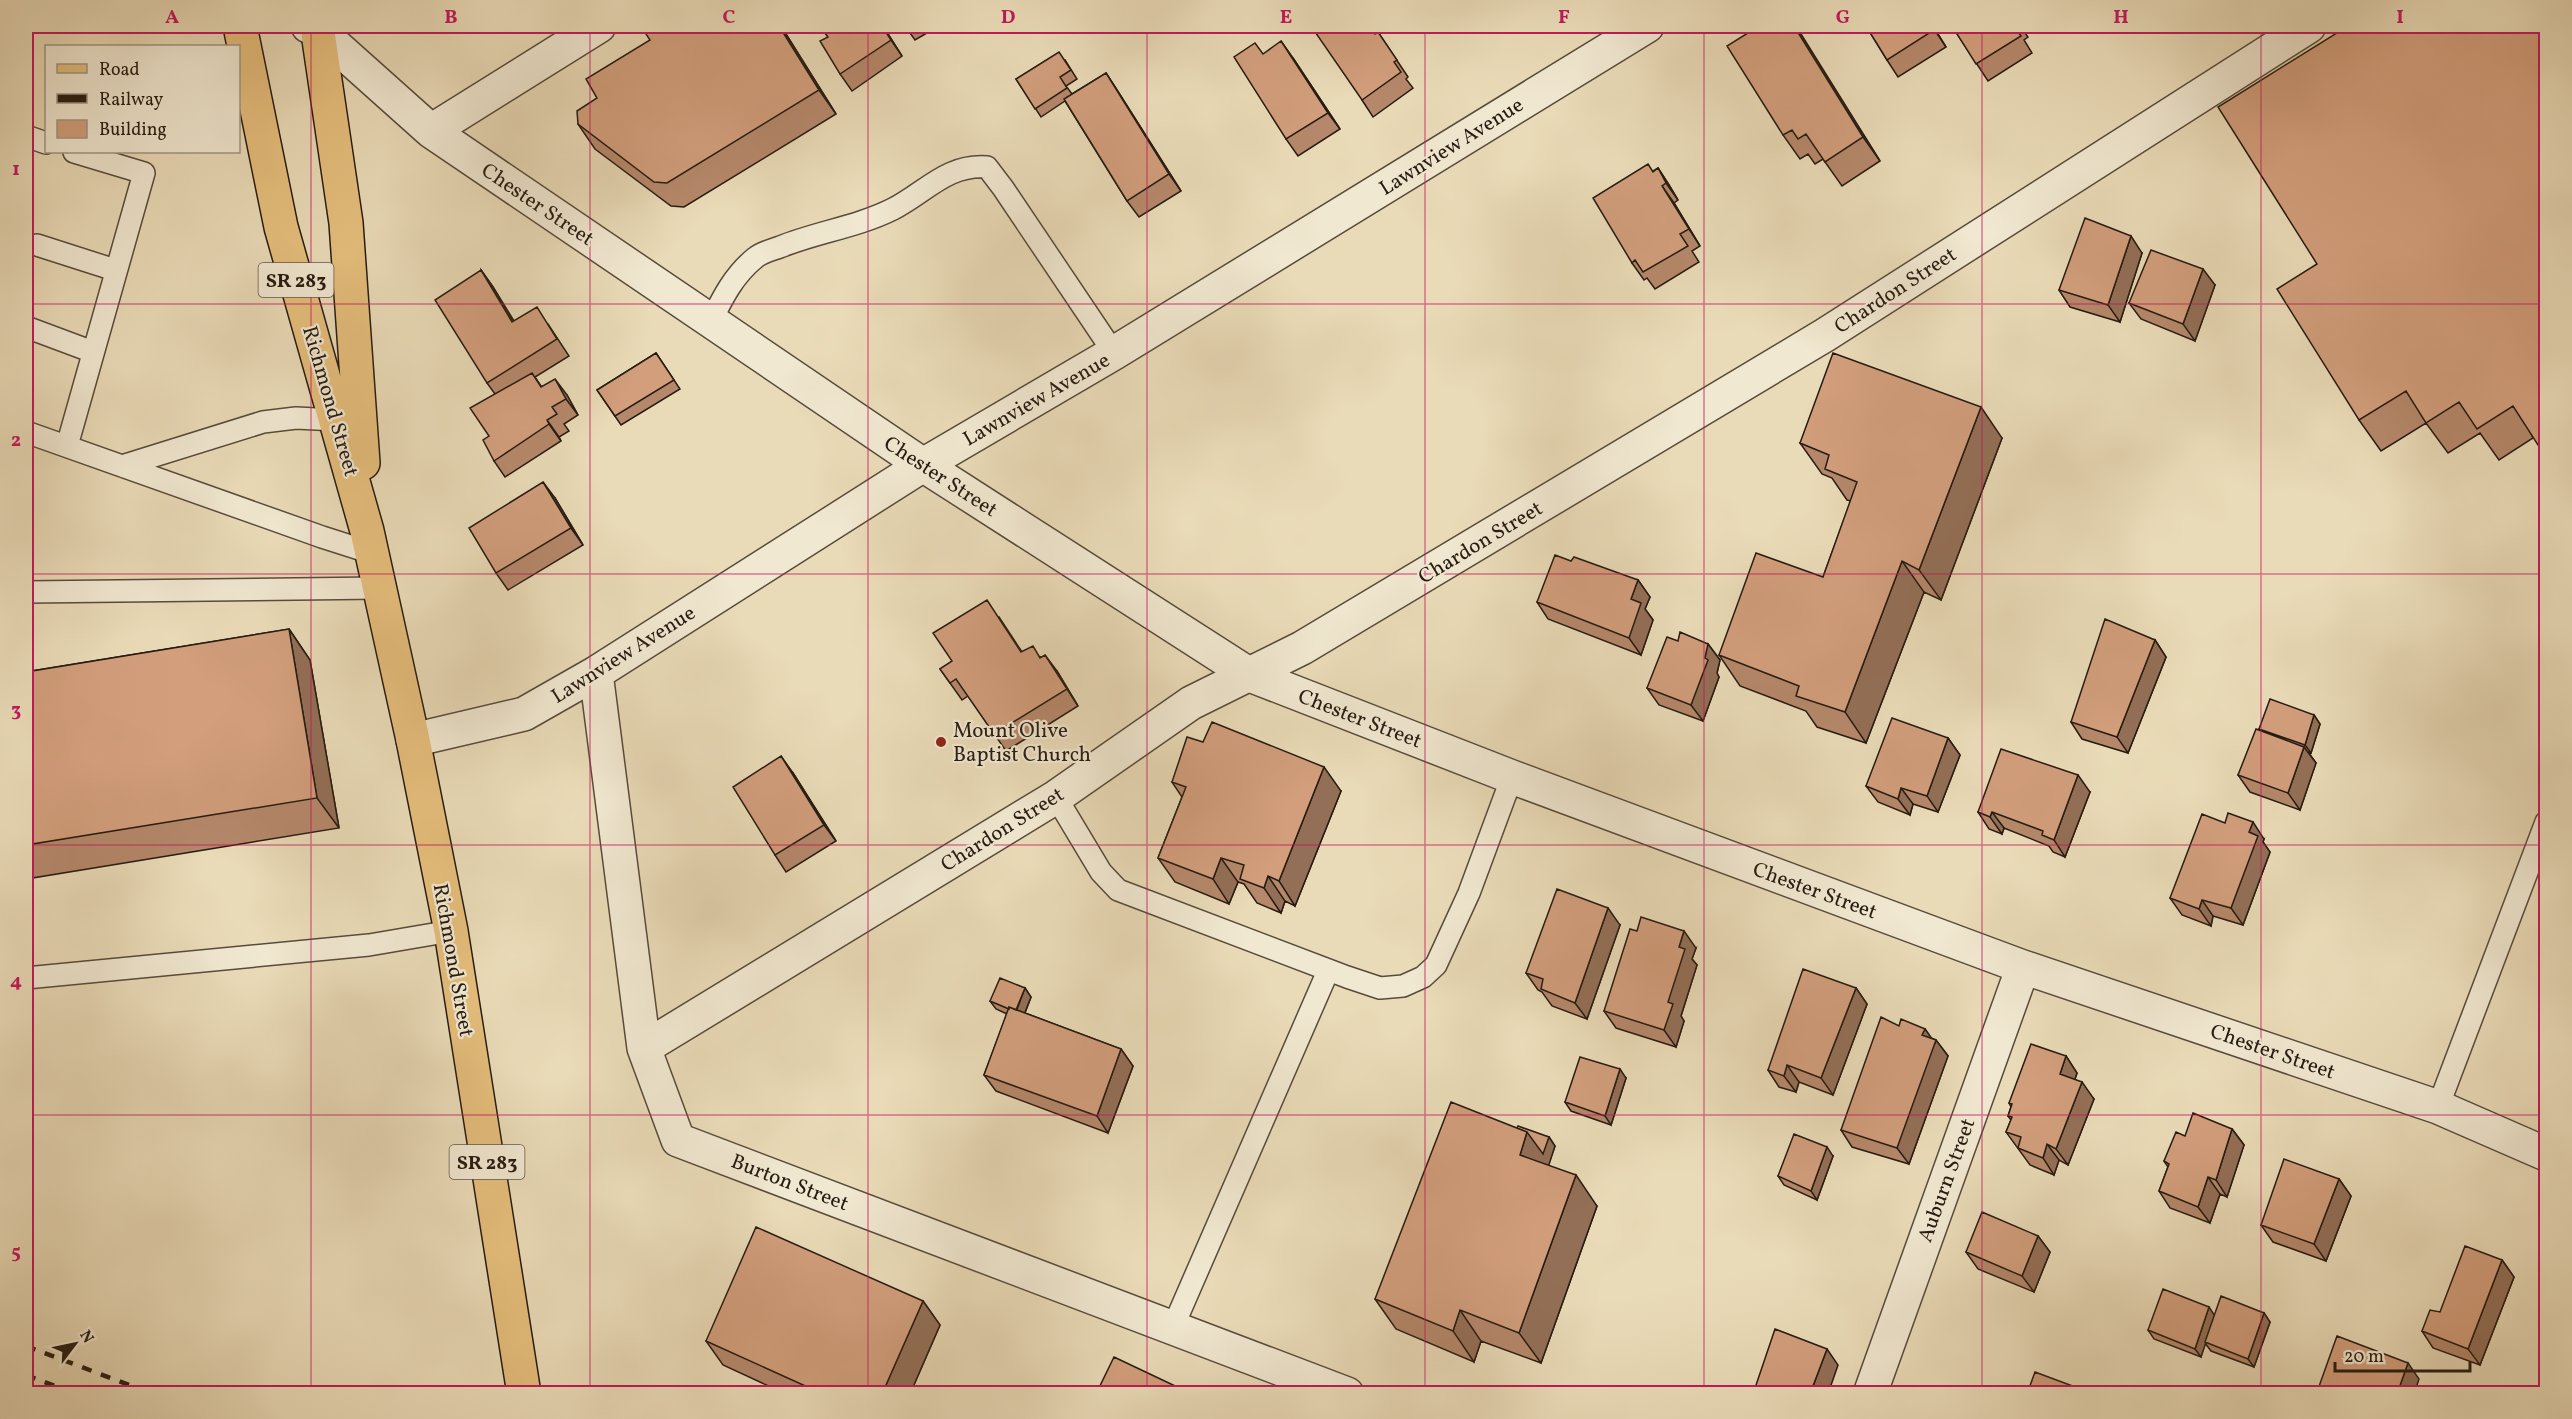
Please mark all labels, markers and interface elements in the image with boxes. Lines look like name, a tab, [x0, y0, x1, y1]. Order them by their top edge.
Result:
text: A	[165, 4, 179, 32]
text: B	[444, 4, 458, 32]
text: C	[723, 4, 736, 32]
text: D	[1001, 4, 1015, 32]
text: E	[1280, 4, 1292, 32]
text: F	[1558, 4, 1570, 32]
text: G	[1836, 4, 1850, 32]
text: H	[2113, 4, 2129, 32]
text: I	[2396, 4, 2404, 32]
legend	[45, 45, 240, 153]
text: Road	[99, 58, 140, 83]
text: Railway	[99, 88, 163, 113]
street label: Lawnview Avenue	[1374, 91, 1530, 203]
text: Building	[99, 118, 167, 143]
text: 1	[12, 156, 20, 184]
street label: Chester Street	[475, 157, 599, 254]
street label: Chardon Street	[1829, 241, 1963, 342]
road number: SR 283	[258, 263, 334, 297]
street label: Richmond Street	[294, 323, 365, 480]
street label: Lawnview Avenue	[958, 346, 1116, 454]
text: 2	[11, 427, 21, 455]
street label: Chester Street	[878, 430, 1003, 525]
street label: Chardon Street	[1413, 495, 1548, 592]
street label: Lawnview Avenue	[546, 599, 702, 711]
street label: Chester Street	[1293, 683, 1425, 756]
text: 3	[11, 697, 21, 725]
place label: Mount Olive Baptist Church	[953, 717, 1091, 770]
marker: Mount Olive Baptist Church	[934, 735, 948, 749]
street label: Chardon Street	[936, 781, 1070, 880]
street label: Chester Street	[1748, 855, 1881, 927]
street label: Richmond Street	[425, 881, 480, 1039]
text: 4	[10, 968, 22, 996]
street label: Chester Street	[2206, 1017, 2339, 1087]
street label: Auburn Street	[1912, 1114, 1983, 1247]
road number: SR 283	[450, 1145, 524, 1179]
street label: Burton Street	[726, 1148, 852, 1219]
text: 5	[11, 1239, 21, 1267]
north arrow	[45, 1314, 105, 1374]
text: N	[74, 1326, 99, 1348]
scale bar	[2335, 1335, 2470, 1373]
text: 20 m	[2344, 1345, 2384, 1370]

